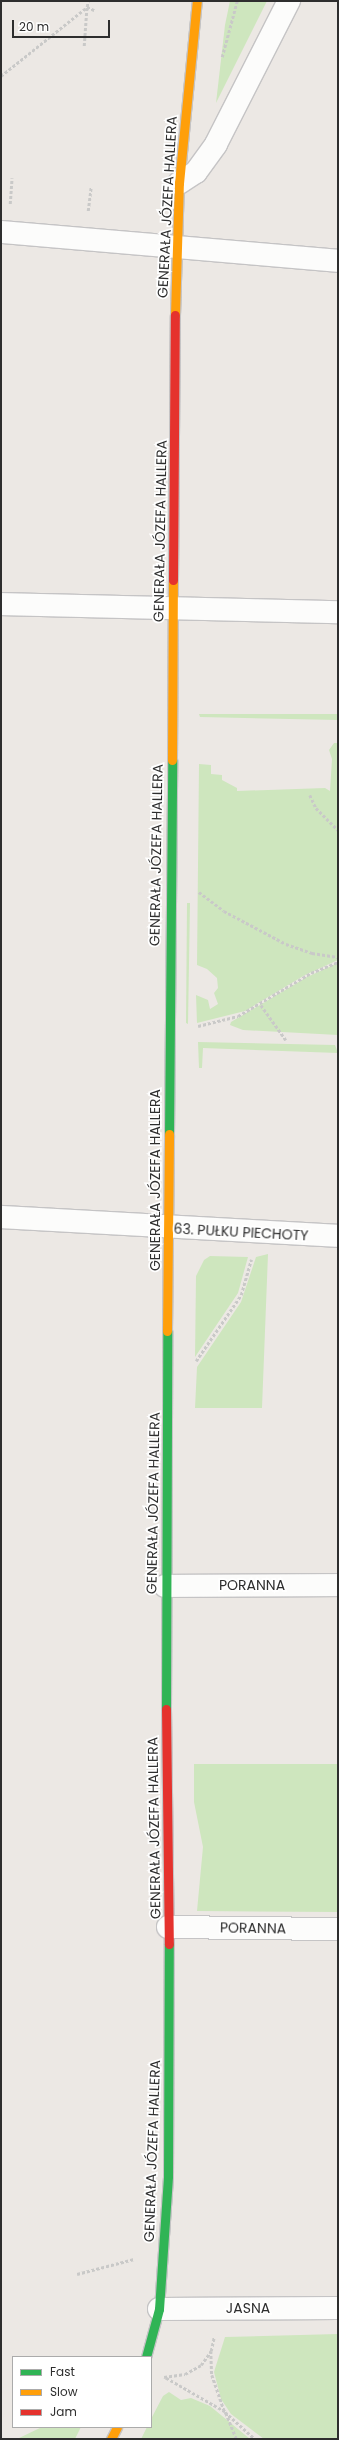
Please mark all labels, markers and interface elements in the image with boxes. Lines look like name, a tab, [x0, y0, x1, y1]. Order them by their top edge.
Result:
scale bar	[14, 12, 112, 38]
text: 20 m	[19, 18, 49, 35]
street label: GENERAŁA JÓZEFA HALLERA	[154, 116, 180, 298]
street label: GENERAŁA JÓZEFA HALLERA	[150, 440, 170, 622]
street label: GENERAŁA JÓZEFA HALLERA	[146, 764, 166, 946]
street label: GENERAŁA JÓZEFA HALLERA	[147, 1089, 163, 1271]
street label: 63. PUŁKU PIECHOTY	[173, 1220, 309, 1244]
street label: GENERAŁA JÓZEFA HALLERA	[143, 1412, 163, 1594]
street label: PORANNA	[219, 1577, 285, 1593]
street label: GENERAŁA JÓZEFA HALLERA	[144, 1737, 164, 1919]
street label: PORANNA	[220, 1919, 286, 1937]
street label: GENERAŁA JÓZEFA HALLERA	[140, 2060, 164, 2242]
street label: JASNA	[226, 2300, 270, 2316]
legend	[12, 2356, 152, 2428]
text: Fast	[50, 2363, 75, 2380]
text: Slow	[50, 2383, 78, 2400]
text: Jam	[50, 2403, 77, 2420]

